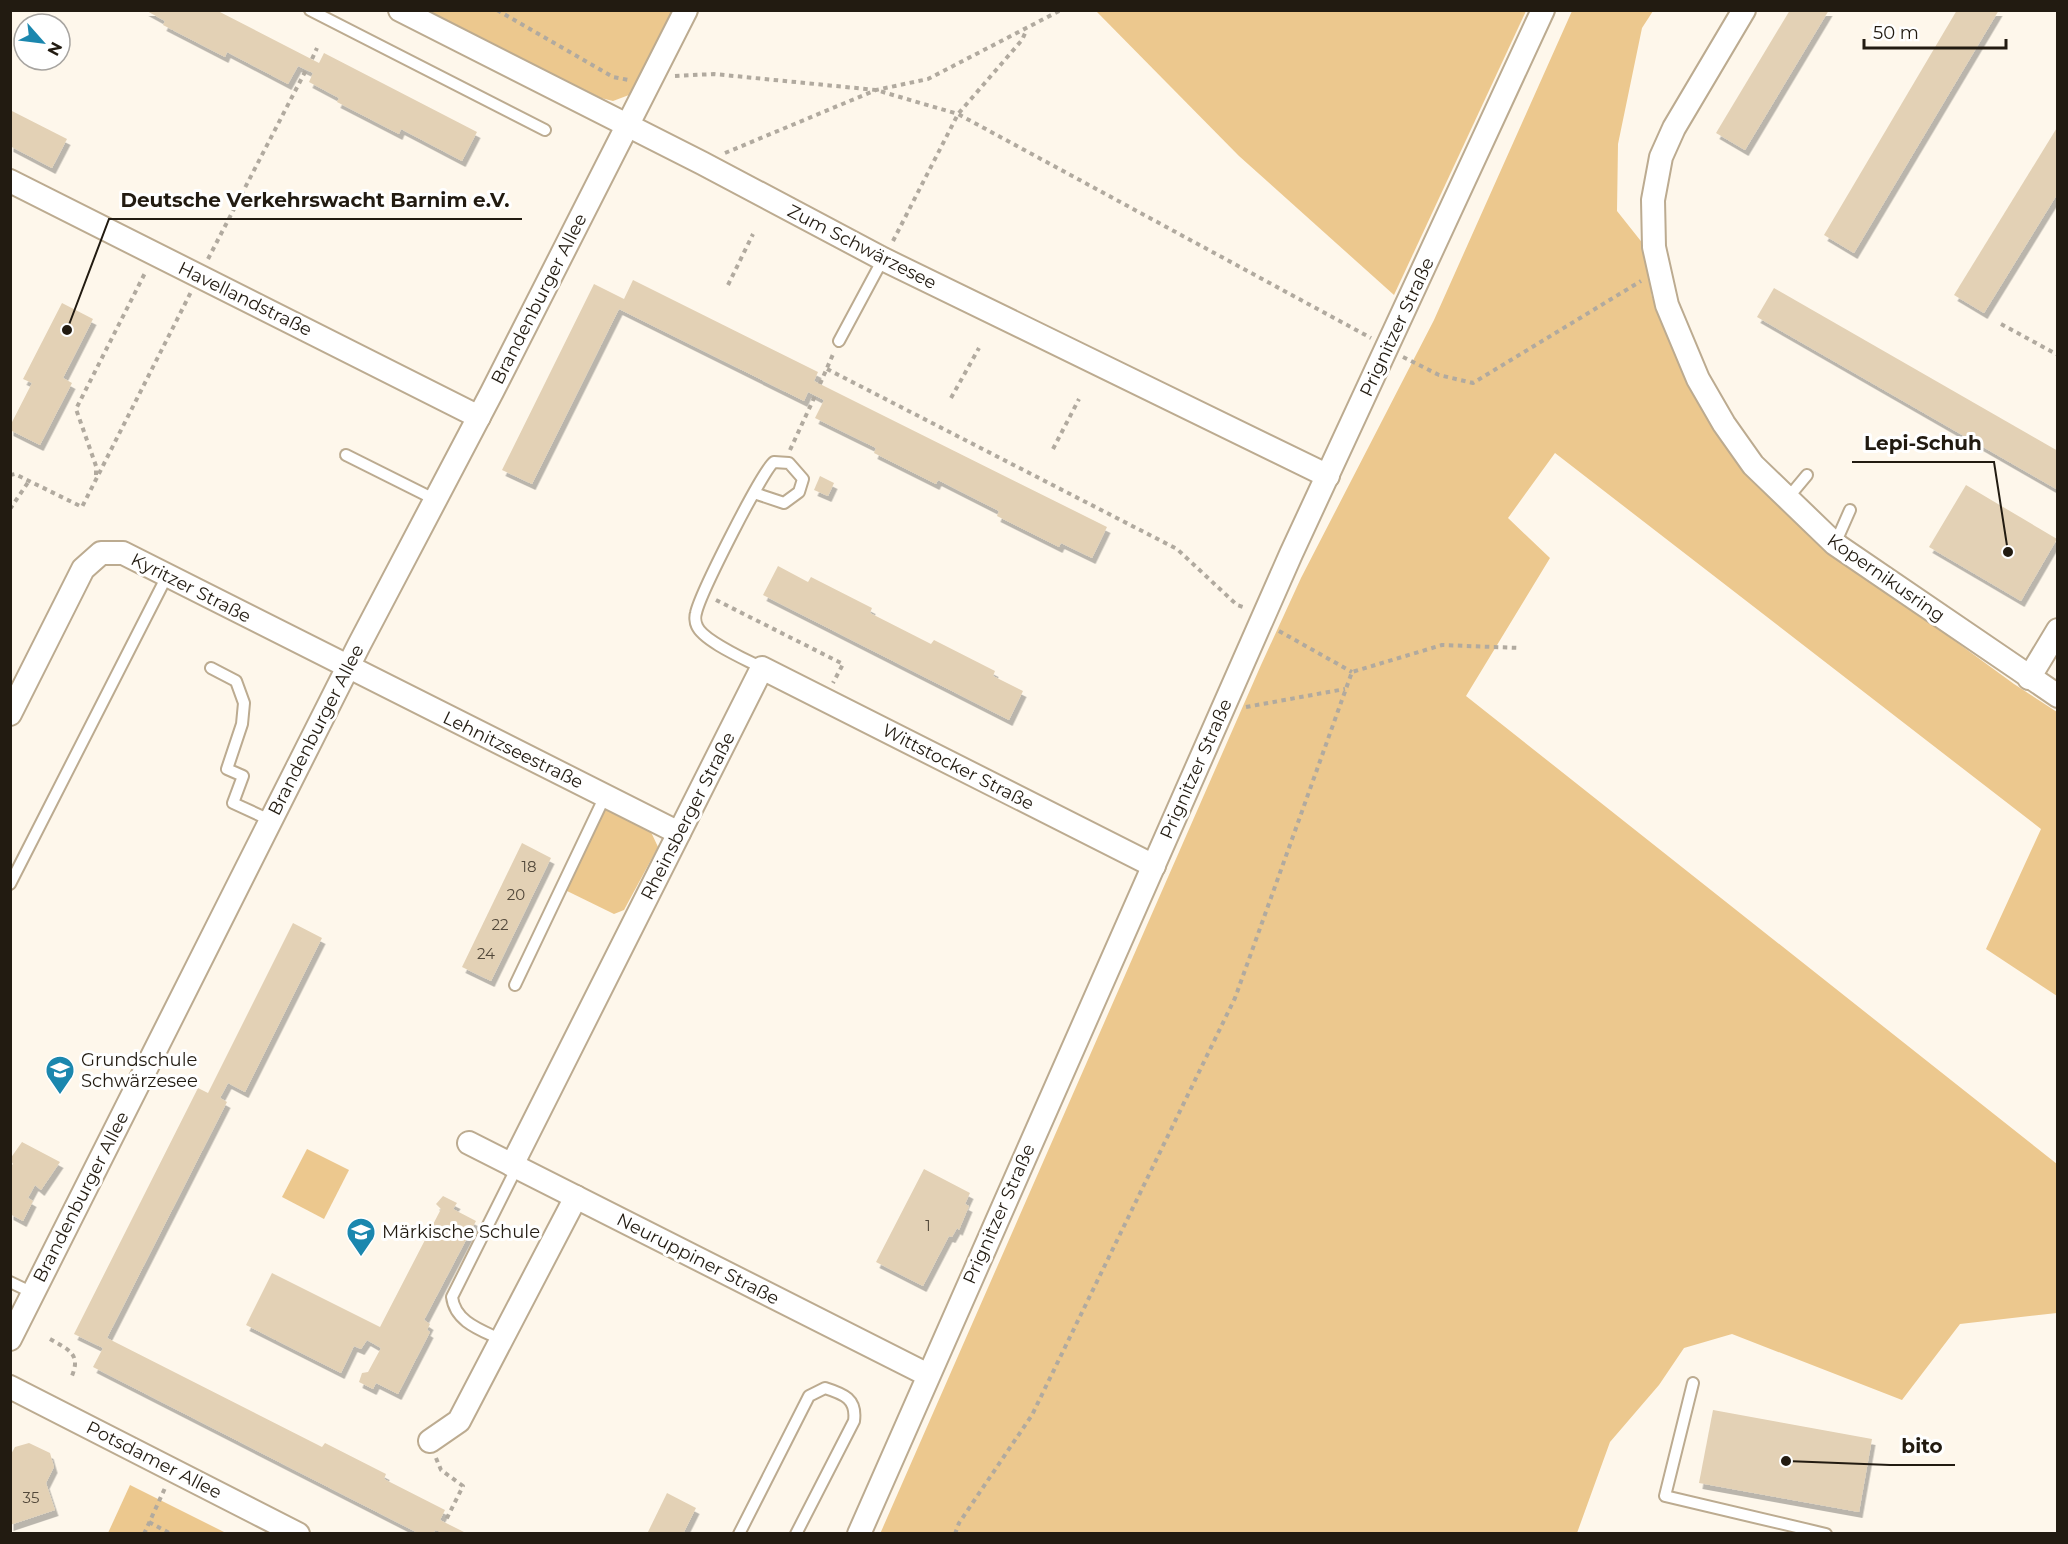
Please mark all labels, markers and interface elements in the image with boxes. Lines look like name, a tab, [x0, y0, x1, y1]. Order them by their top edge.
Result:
north arrow	[12, 12, 72, 72]
scale bar	[1864, 12, 2006, 50]
text: 50 m	[1873, 22, 1919, 44]
text: N	[43, 39, 66, 59]
callout: Deutsche Verkehrswacht Barnim e.V.	[109, 181, 522, 219]
text: Deutsche Verkehrswacht Barnim e.V.	[120, 188, 510, 212]
street label: Zum Schwärzesee	[784, 200, 940, 294]
street label: Brandenburger Allee	[486, 210, 592, 388]
street label: Prignitzer Straße	[1355, 254, 1439, 400]
street label: Havellandstraße	[174, 257, 316, 341]
callout: Lepi-Schuh	[1852, 424, 1994, 462]
text: Lepi-Schuh	[1864, 431, 1982, 455]
street label: Kopernikusring	[1823, 529, 1949, 627]
street label: Kyritzer Straße	[127, 548, 255, 628]
street label: Brandenburger Allee	[263, 641, 369, 819]
street label: Prignitzer Straße	[1155, 695, 1237, 843]
street label: Lehnitzseestraße	[439, 706, 587, 794]
street label: Wittstocker Straße	[878, 719, 1038, 815]
street label: Rheinsberger Straße	[636, 728, 740, 904]
house number: 18	[522, 857, 537, 876]
house number: 20	[507, 885, 525, 904]
house number: 22	[491, 915, 509, 934]
house number: 24	[477, 944, 495, 963]
place label: Grundschule Schwärzesee	[81, 1049, 198, 1092]
school or university icon: Grundschule Schwärzesee	[44, 1054, 76, 1096]
street label: Brandenburger Allee	[28, 1108, 134, 1286]
street label: Prignitzer Straße	[958, 1140, 1040, 1288]
street label: Neuruppiner Straße	[613, 1208, 783, 1310]
school or university icon: Märkische Schule	[345, 1216, 377, 1258]
house number: 1	[925, 1216, 931, 1235]
place label: Märkische Schule	[382, 1221, 540, 1243]
street label: Potsdamer Allee	[83, 1416, 226, 1504]
callout: bito	[1890, 1427, 1955, 1465]
text: bito	[1901, 1434, 1943, 1458]
house number: 35	[23, 1488, 39, 1507]

